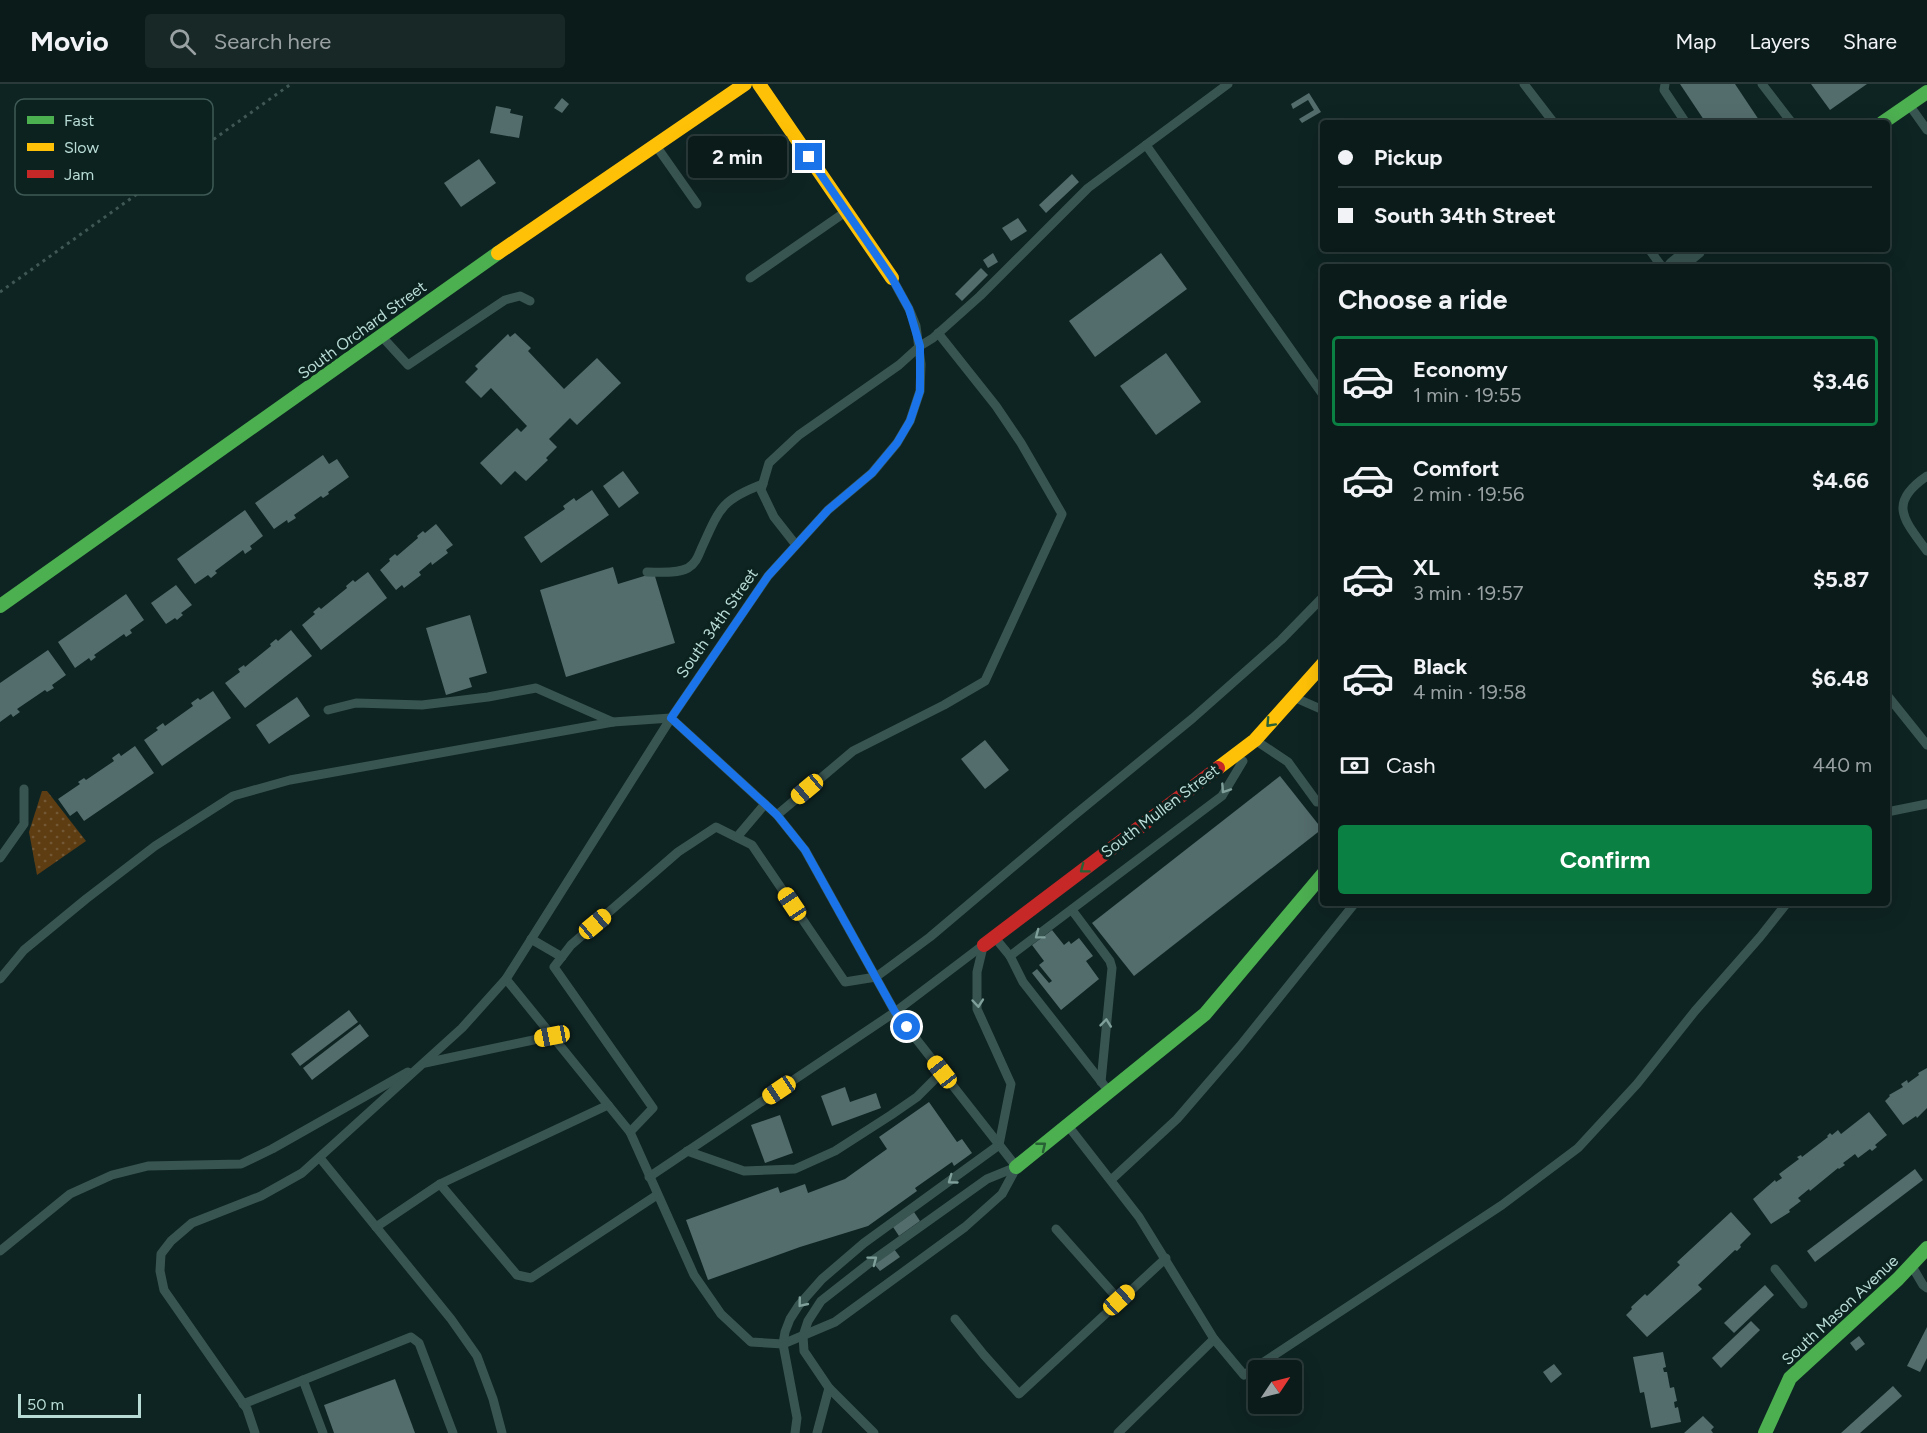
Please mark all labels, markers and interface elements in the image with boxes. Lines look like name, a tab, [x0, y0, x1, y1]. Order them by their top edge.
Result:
search box	[145, 14, 565, 68]
text: Movio	[30, 24, 109, 58]
icon: search	[166, 25, 199, 58]
text: Search here	[214, 28, 331, 55]
text: Map	[1676, 29, 1716, 54]
text: Layers	[1749, 29, 1810, 54]
text: Share	[1843, 29, 1897, 54]
legend	[15, 99, 213, 195]
text: Fast	[64, 111, 94, 130]
callout: 2 min	[689, 136, 788, 178]
text: Slow	[64, 138, 99, 157]
route end	[795, 143, 822, 170]
text: Pickup	[1374, 144, 1443, 171]
text: 2 min	[712, 145, 763, 169]
text: Jam	[64, 165, 94, 184]
text: South 34th Street	[1374, 202, 1556, 229]
street label: South Orchard Street	[294, 277, 430, 383]
text: Choose a ride	[1338, 283, 1507, 316]
icon: car	[1341, 354, 1395, 408]
text: Economy	[1413, 356, 1508, 383]
text: $3.46	[1812, 368, 1869, 395]
text: 1 min · 19:55	[1413, 383, 1522, 407]
icon: car	[1341, 453, 1395, 507]
text: Comfort	[1413, 455, 1499, 482]
text: $4.66	[1812, 467, 1869, 494]
text: 2 min · 19:56	[1413, 482, 1524, 506]
icon: car	[1341, 552, 1395, 606]
text: XL	[1413, 554, 1440, 581]
street label: South 34th Street	[672, 565, 762, 681]
text: $5.87	[1813, 566, 1869, 593]
text: 3 min · 19:57	[1413, 581, 1523, 605]
icon: car	[1341, 651, 1395, 705]
text: Black	[1413, 653, 1467, 680]
text: $6.48	[1811, 665, 1869, 692]
text: 4 min · 19:58	[1413, 680, 1527, 704]
one-way arrow	[1266, 717, 1277, 727]
icon: cash	[1338, 749, 1371, 782]
text: Cash	[1386, 752, 1436, 779]
text: 440 m	[1812, 753, 1872, 777]
street label: South Mullen Street	[1097, 760, 1223, 862]
car	[787, 771, 827, 807]
one-way arrow	[1221, 783, 1232, 794]
button: Confirm	[1338, 825, 1872, 894]
one-way arrow	[1079, 862, 1090, 873]
car	[774, 884, 810, 924]
car	[575, 906, 615, 942]
one-way arrow	[1034, 928, 1045, 939]
one-way arrow	[971, 998, 984, 1007]
route start	[893, 1013, 920, 1040]
one-way arrow	[1099, 1019, 1112, 1028]
car	[533, 1024, 571, 1048]
car	[924, 1052, 960, 1092]
car	[759, 1072, 799, 1108]
one-way arrow	[1035, 1142, 1046, 1153]
one-way arrow	[947, 1172, 958, 1183]
street label: South Mason Avenue	[1778, 1251, 1902, 1369]
one-way arrow	[867, 1256, 878, 1267]
car	[1100, 1281, 1138, 1319]
one-way arrow	[798, 1296, 809, 1307]
north arrow	[1248, 1360, 1302, 1414]
map controls	[1248, 1360, 1302, 1414]
scale bar	[18, 1391, 141, 1418]
text: 50 m	[27, 1395, 64, 1414]

